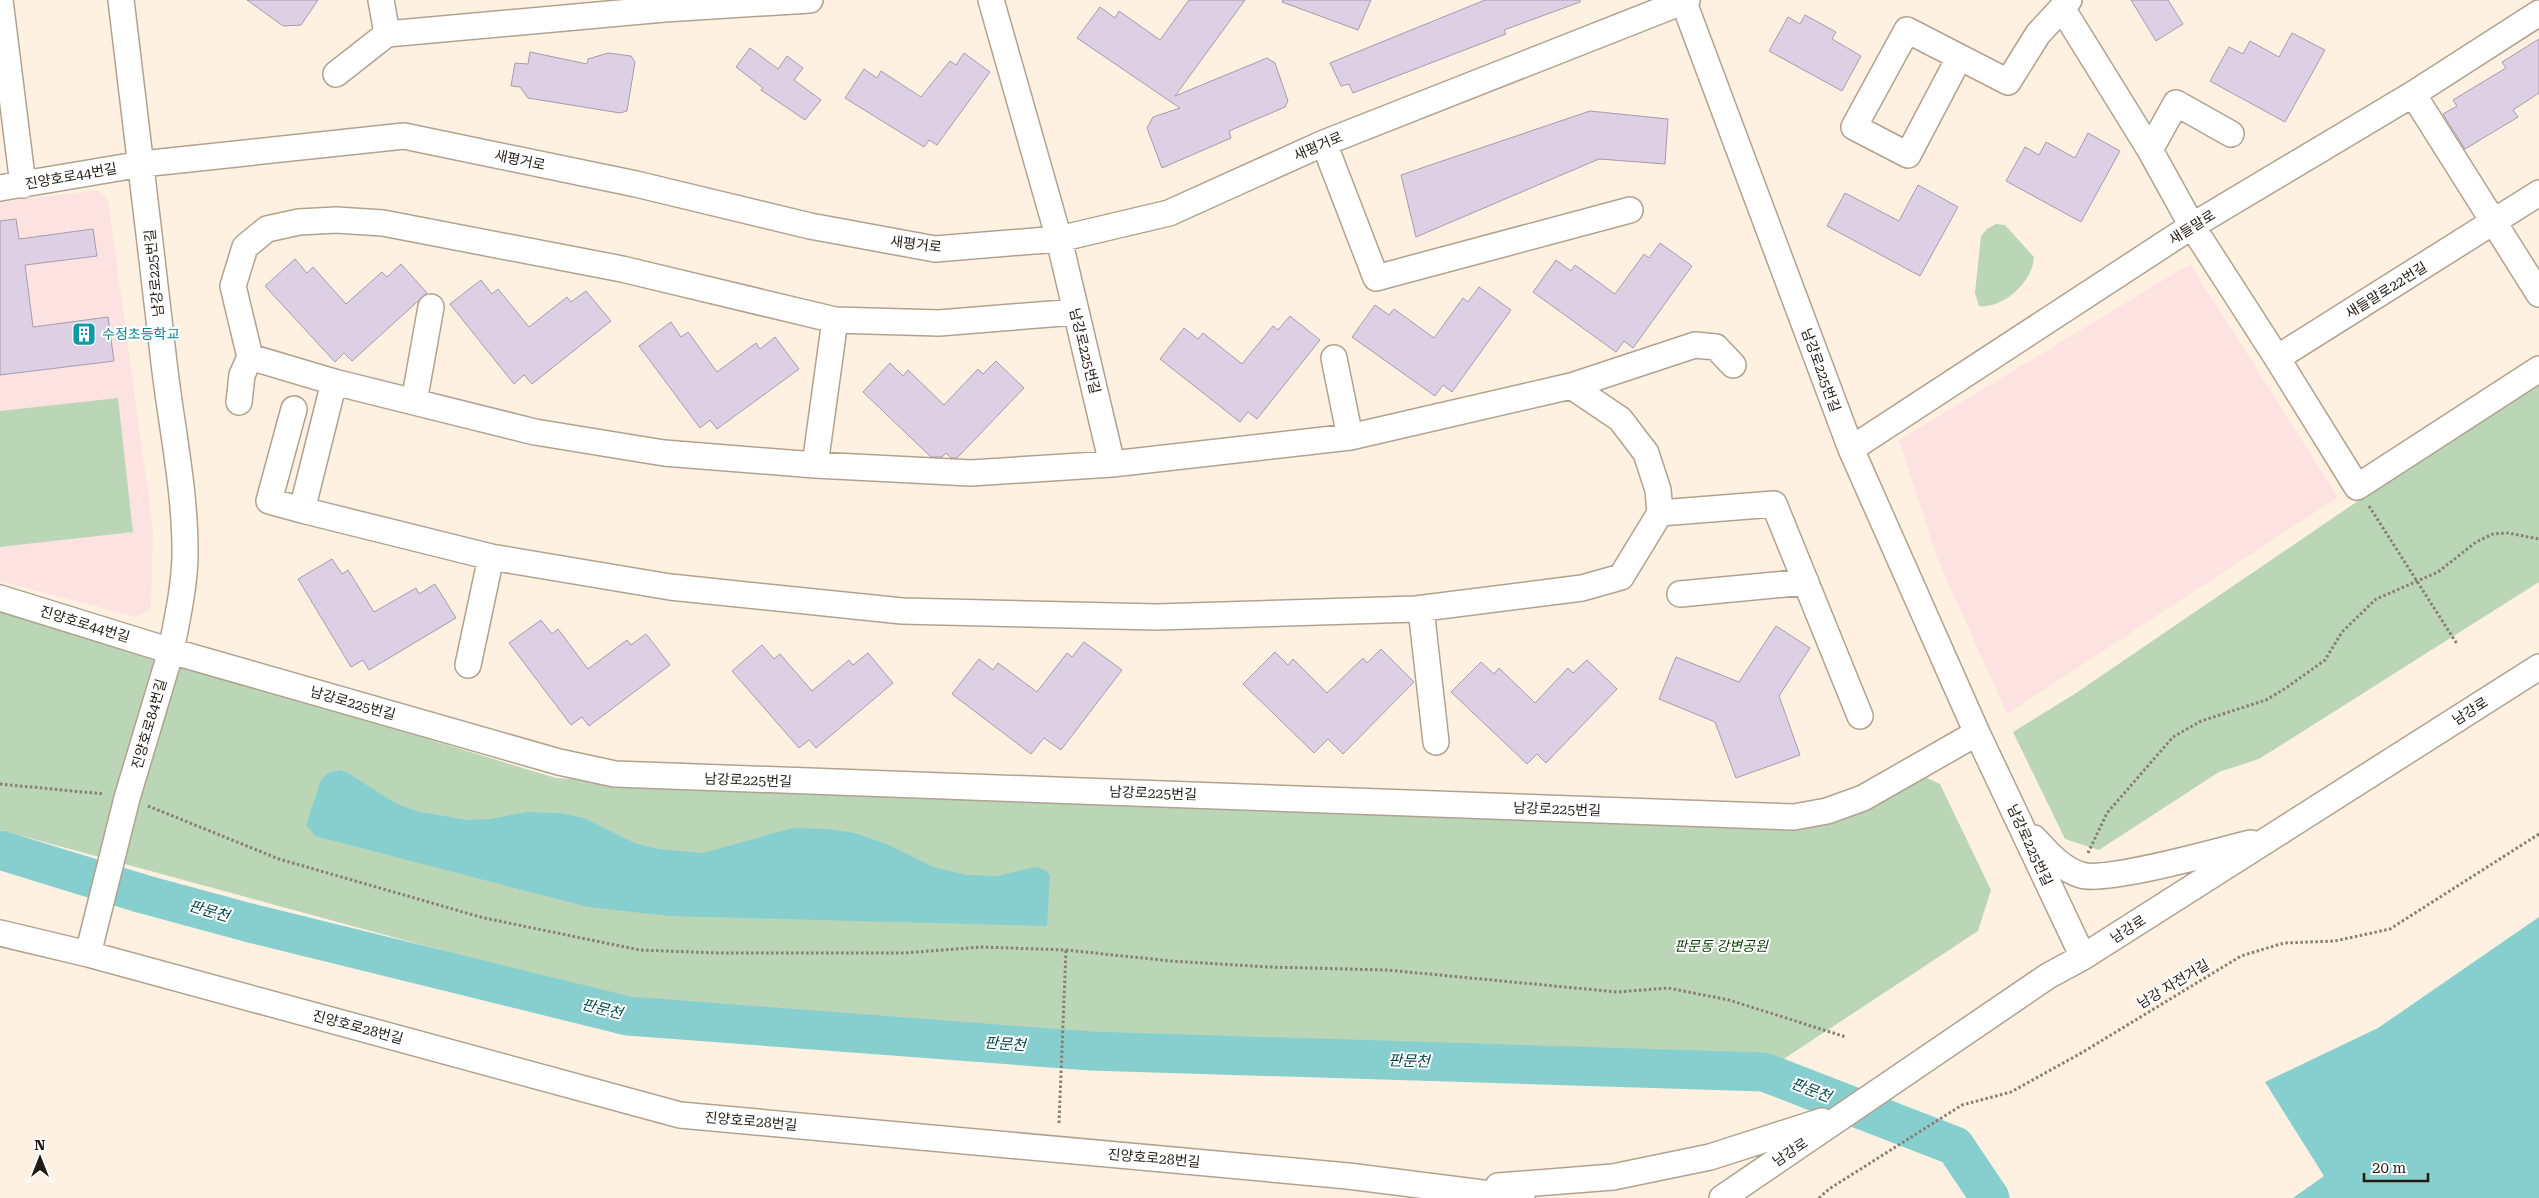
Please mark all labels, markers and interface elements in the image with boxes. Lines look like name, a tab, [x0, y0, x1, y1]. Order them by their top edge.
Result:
street label: 새평거로	[1291, 129, 1345, 163]
street label: 새평거로	[493, 147, 547, 173]
street label: 진양호로44번길	[24, 160, 118, 192]
street label: 새들말로	[2166, 207, 2218, 247]
street label: 남강로225번길	[141, 228, 167, 318]
street label: 새평거로	[889, 233, 943, 255]
street label: 새들말로22번길	[2342, 259, 2430, 321]
street label: 남강로225번길	[1067, 306, 1103, 396]
building icon: 수정초등학교	[71, 321, 97, 347]
place label: 수정초등학교	[102, 326, 179, 342]
street label: 남강로225번길	[1798, 326, 1844, 414]
street label: 진양호로44번길	[38, 603, 132, 645]
street label: 진양호로84번길	[128, 677, 170, 771]
street label: 남강로225번길	[309, 683, 397, 723]
street label: 남강로	[2449, 694, 2491, 728]
street label: 남강로225번길	[704, 770, 792, 790]
street label: 남강로225번길	[1109, 783, 1197, 803]
street label: 남강로225번길	[1513, 799, 1601, 819]
street label: 남강로225번길	[2004, 802, 2056, 888]
water label: 판문천	[187, 897, 233, 926]
street label: 남강로	[2107, 912, 2149, 946]
park label: 판문동 강변공원	[1674, 938, 1769, 954]
street label: 남강 자전거길	[2134, 956, 2212, 1012]
water label: 판문천	[580, 995, 626, 1023]
street label: 진양호로28번길	[311, 1007, 405, 1047]
water label: 판문천	[984, 1034, 1028, 1055]
water label: 판문천	[1388, 1051, 1432, 1071]
water label: 판문천	[1788, 1074, 1836, 1107]
street label: 진양호로28번길	[704, 1109, 798, 1133]
north arrow	[15, 1133, 65, 1183]
street label: 남강로	[1770, 1134, 1811, 1169]
text: N	[35, 1137, 46, 1153]
street label: 진양호로28번길	[1107, 1146, 1201, 1170]
scale bar	[2364, 1150, 2428, 1182]
text: 20 m	[2372, 1159, 2407, 1177]

